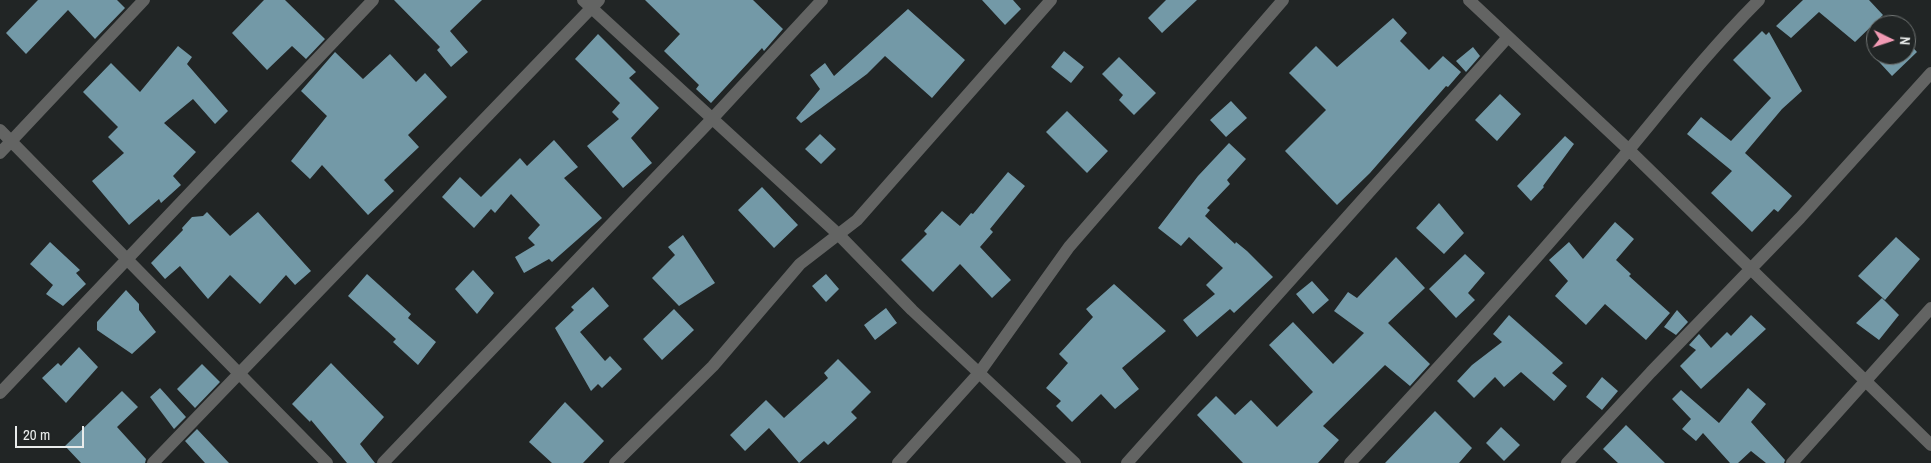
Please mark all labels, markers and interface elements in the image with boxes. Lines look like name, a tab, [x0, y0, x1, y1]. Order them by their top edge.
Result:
north arrow	[1866, 15, 1916, 65]
text: N	[1896, 36, 1914, 46]
scale bar	[18, 416, 86, 448]
text: 20 m	[23, 424, 50, 445]

